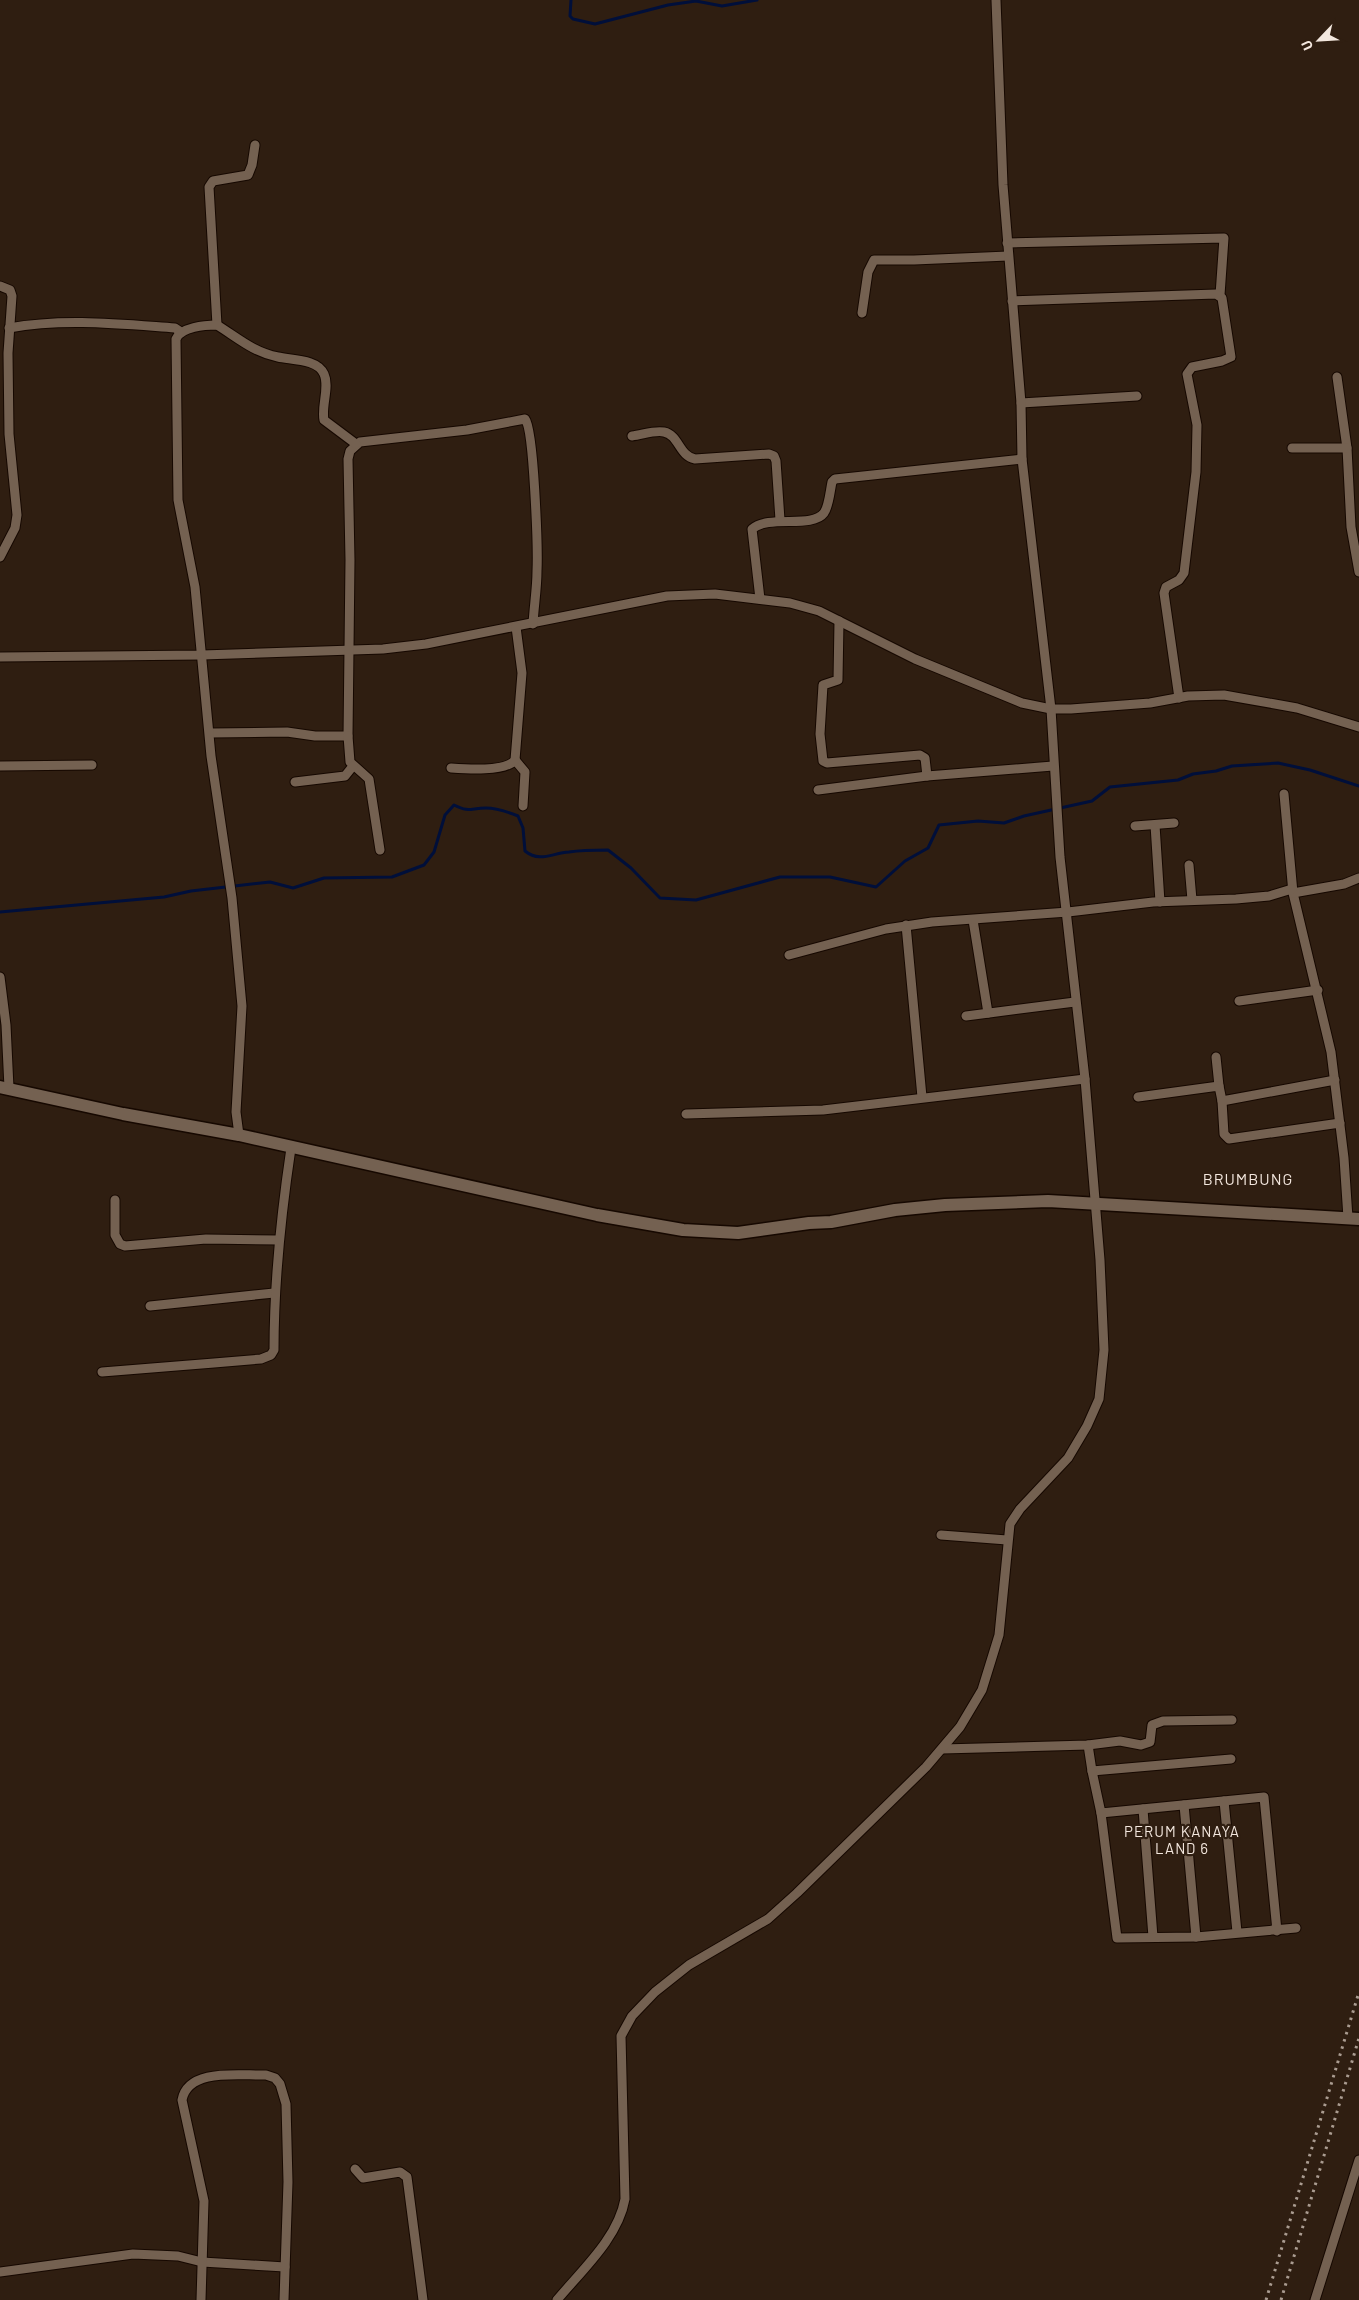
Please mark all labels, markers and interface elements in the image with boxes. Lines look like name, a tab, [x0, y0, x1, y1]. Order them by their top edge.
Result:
north arrow	[1294, 15, 1344, 65]
text: U	[1297, 38, 1316, 53]
district label: BRUMBUNG	[1203, 1169, 1293, 1188]
district label: PERUM KANAYA LAND 6	[1124, 1822, 1240, 1857]

